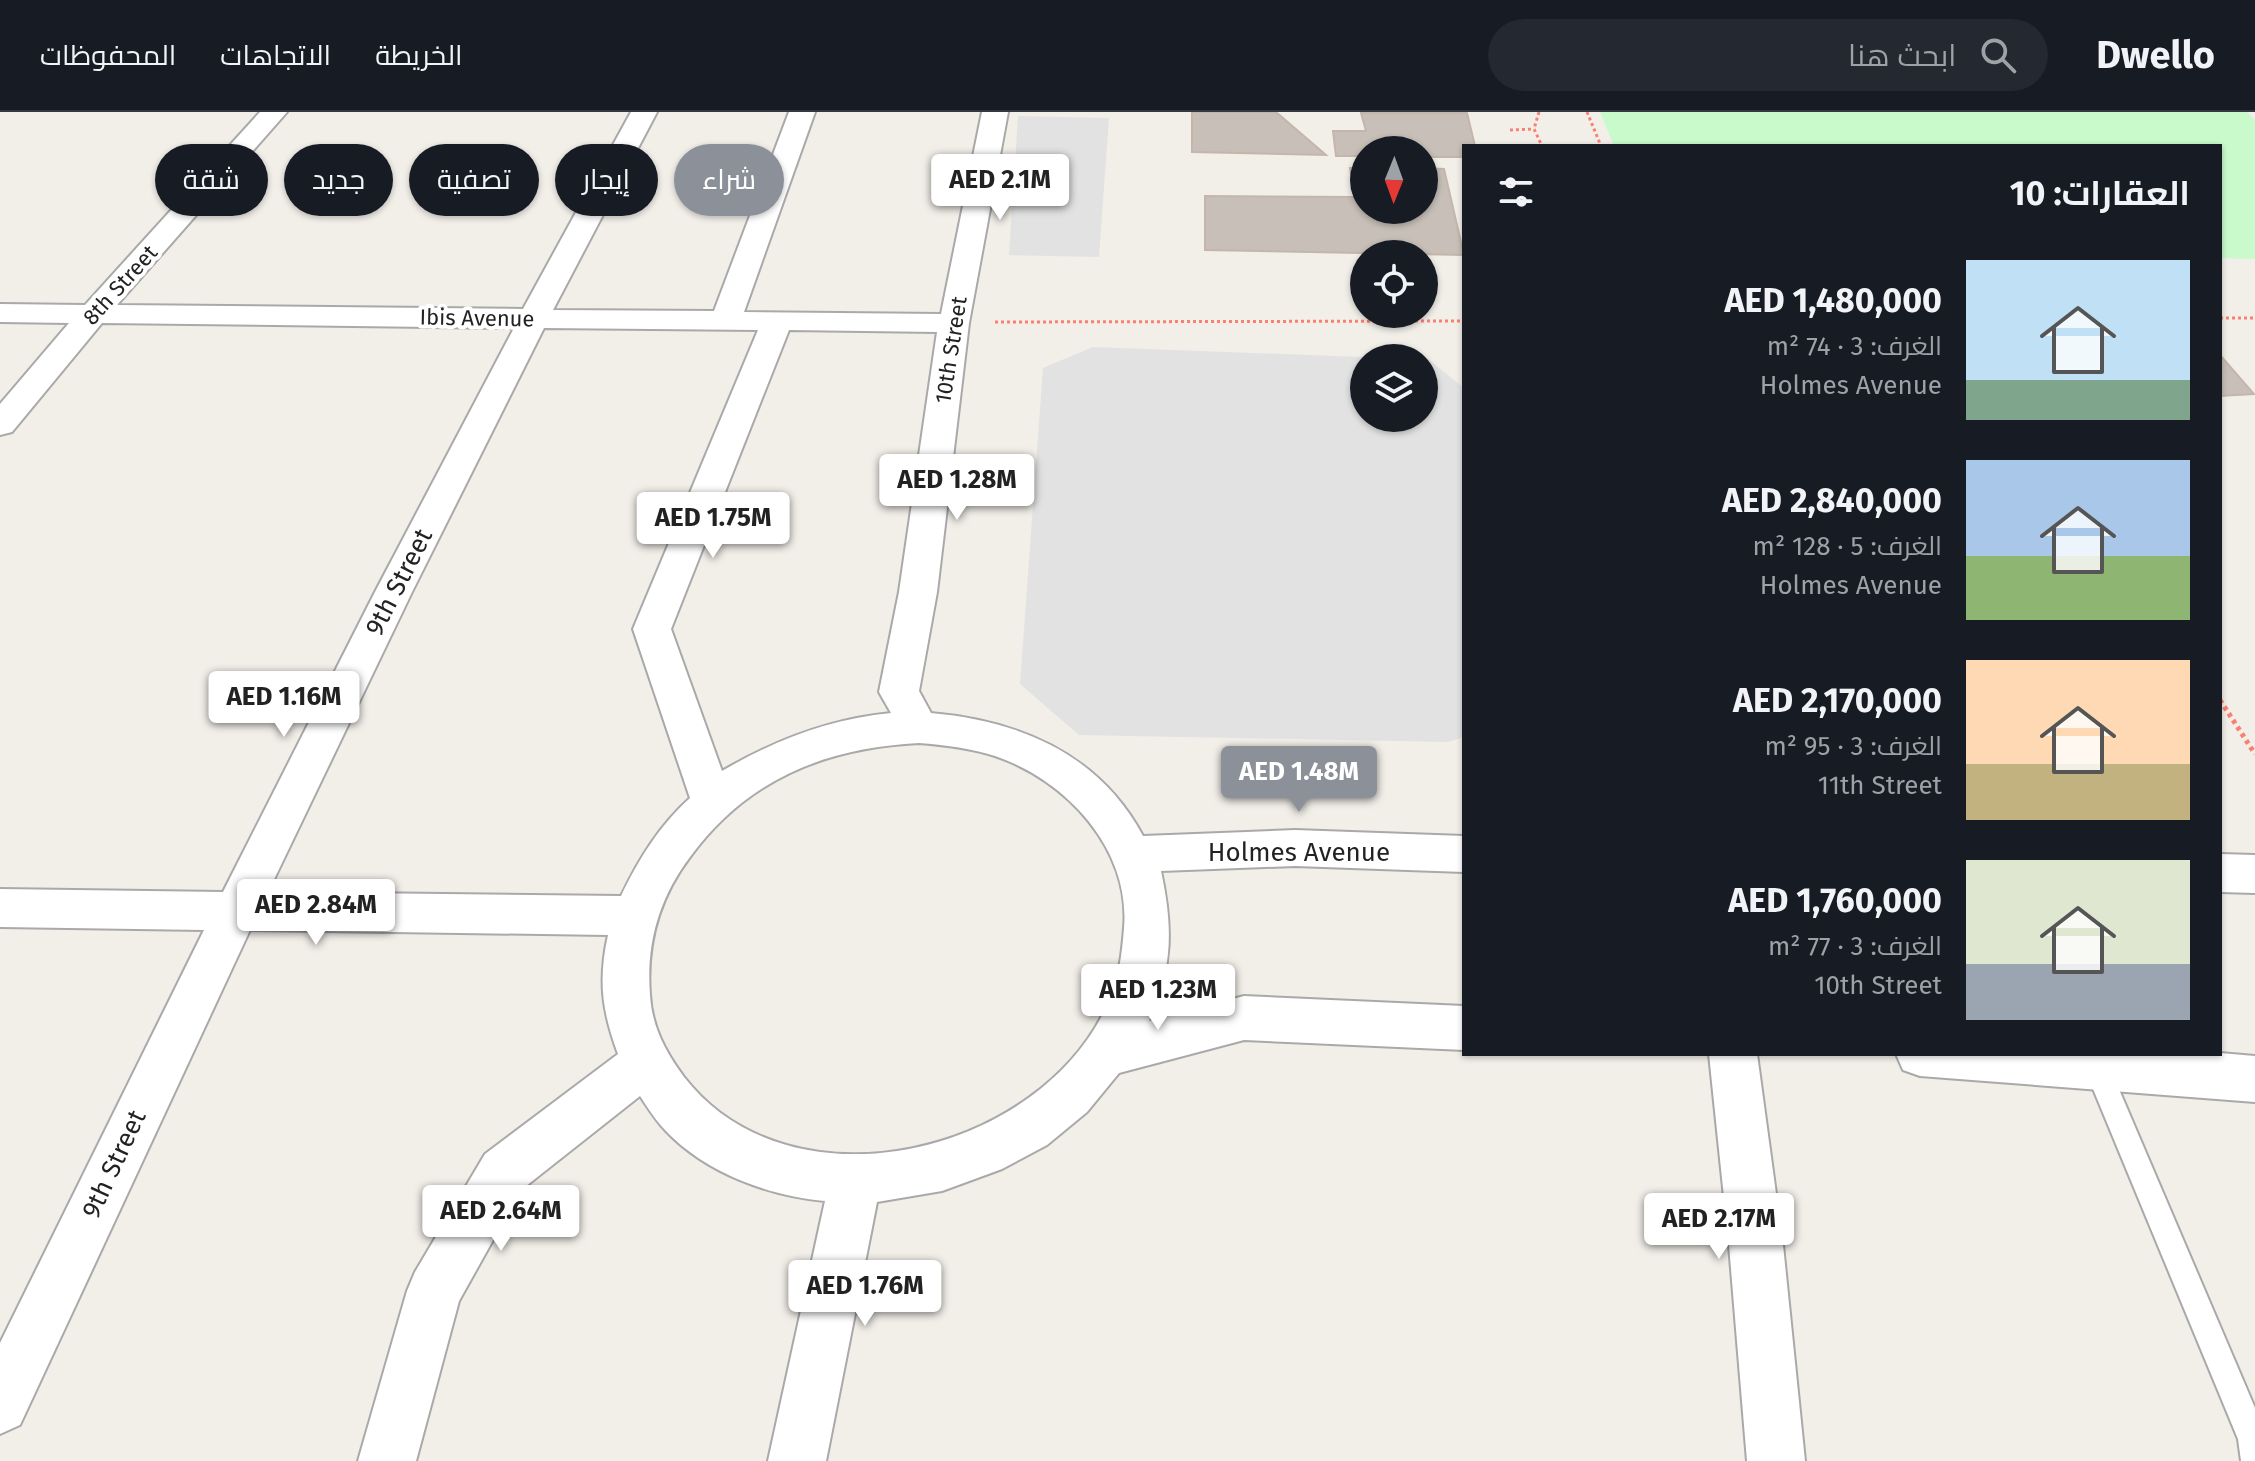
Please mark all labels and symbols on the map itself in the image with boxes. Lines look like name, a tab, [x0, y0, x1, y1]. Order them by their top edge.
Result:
north arrow	[1350, 136, 1438, 224]
pin: AED 2.1M	[917, 154, 1083, 222]
street label: 8th Street	[77, 239, 163, 331]
street label: 10th Street	[929, 294, 973, 406]
street label: Ibis Avenue	[419, 303, 535, 333]
pin: AED 1.28M	[865, 454, 1049, 522]
pin: AED 1.75M	[621, 492, 805, 560]
street label: 9th Street	[359, 523, 439, 641]
pin: AED 1.16M	[192, 671, 376, 739]
pin: AED 1.48M	[1207, 746, 1391, 814]
street label: Holmes Avenue	[1208, 837, 1390, 868]
pin: AED 2.84M	[224, 879, 408, 947]
pin: AED 1.23M	[1066, 964, 1250, 1032]
street label: 9th Street	[76, 1104, 153, 1223]
pin: AED 2.64M	[409, 1185, 593, 1253]
pin: AED 2.17M	[1627, 1193, 1811, 1261]
pin: AED 1.76M	[773, 1260, 957, 1328]

